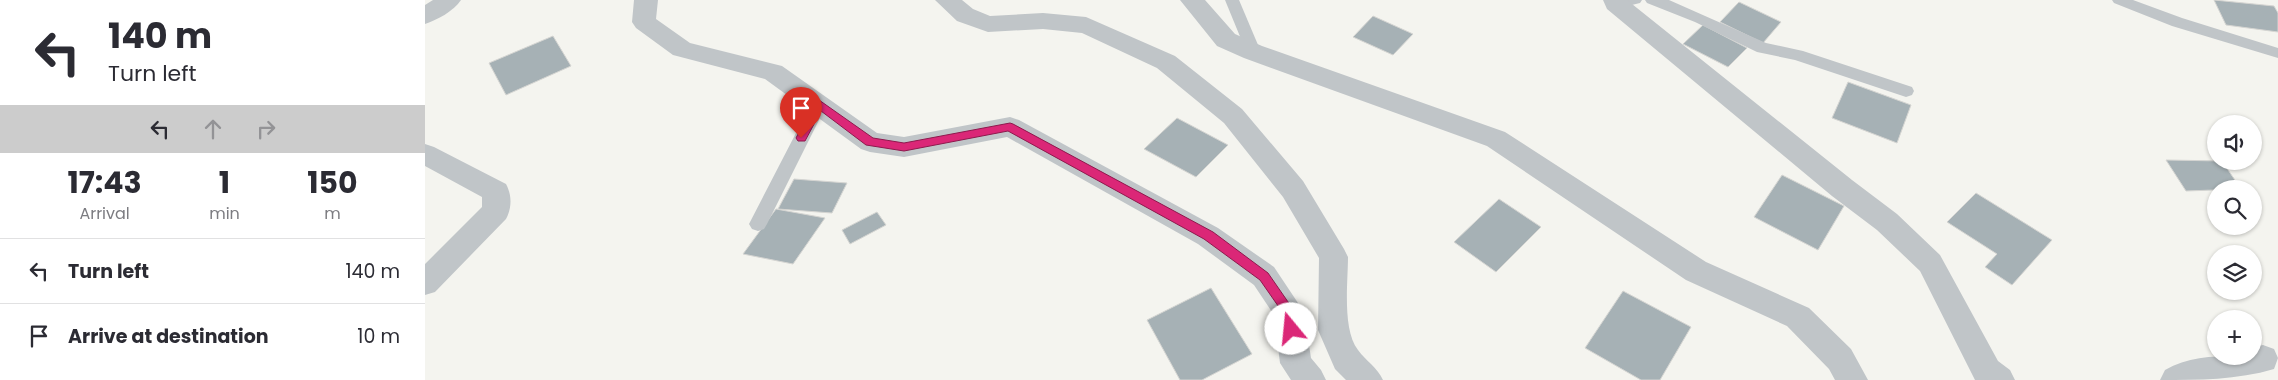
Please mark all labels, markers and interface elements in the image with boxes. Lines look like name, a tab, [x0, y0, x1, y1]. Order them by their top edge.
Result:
text: 140 m	[108, 11, 212, 60]
icon: left	[25, 20, 90, 85]
text: Turn left	[108, 58, 196, 89]
pin	[780, 87, 822, 138]
icon: arrive	[787, 94, 815, 122]
icon: left	[146, 115, 174, 143]
icon: ahead	[199, 115, 227, 143]
icon: right	[252, 115, 280, 143]
map controls	[2207, 115, 2262, 365]
button: sound	[2207, 115, 2262, 170]
text: 17:43	[67, 161, 142, 204]
text: 1	[219, 161, 230, 204]
text: 150	[307, 161, 358, 204]
button: search	[2207, 180, 2262, 235]
text: Arrival	[79, 202, 130, 225]
text: min	[209, 202, 240, 225]
text: m	[324, 202, 341, 225]
button: layers	[2207, 245, 2262, 300]
icon: left	[25, 257, 53, 285]
text: Turn left	[68, 258, 149, 285]
text: 140 m	[345, 258, 400, 285]
position arrow	[1264, 302, 1316, 354]
button: +	[2207, 310, 2262, 365]
icon: arrive	[25, 322, 53, 350]
text: Arrive at destination	[68, 323, 269, 350]
text: 10 m	[357, 323, 400, 350]

